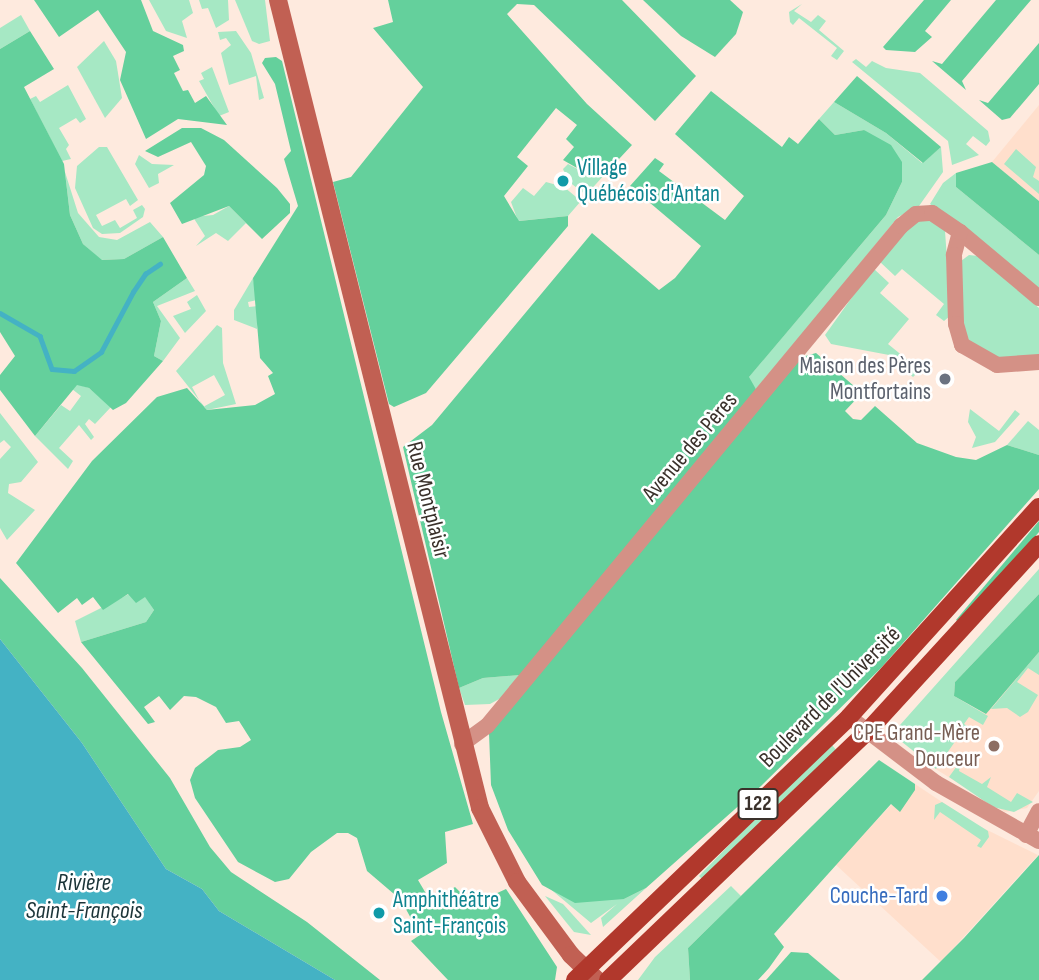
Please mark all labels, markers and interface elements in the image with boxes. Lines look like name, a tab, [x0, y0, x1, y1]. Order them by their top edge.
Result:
place label: Village Québécois d'Antan	[577, 154, 720, 208]
marker: Village Québécois d'Antan	[555, 173, 571, 189]
place label: Maison des Pères Montfortains	[799, 352, 931, 406]
marker: Maison des Pères Montfortains	[937, 371, 953, 387]
street label: Avenue des Pères	[637, 387, 743, 507]
street label: Rue Montplaisir	[400, 439, 456, 561]
street label: Boulevard de l'Université	[754, 621, 906, 773]
place label: CPE Grand-Mère Douceur	[853, 719, 980, 773]
marker: CPE Grand-Mère Douceur	[986, 738, 1002, 754]
road number: 122	[737, 786, 779, 822]
water label: Rivière Saint-François	[26, 869, 142, 925]
place label: Couche-Tard	[830, 882, 928, 910]
place label: Amphithéâtre Saint-François	[393, 886, 506, 940]
marker: Couche-Tard	[934, 888, 950, 904]
marker: Amphithéâtre Saint-François	[371, 905, 387, 921]

